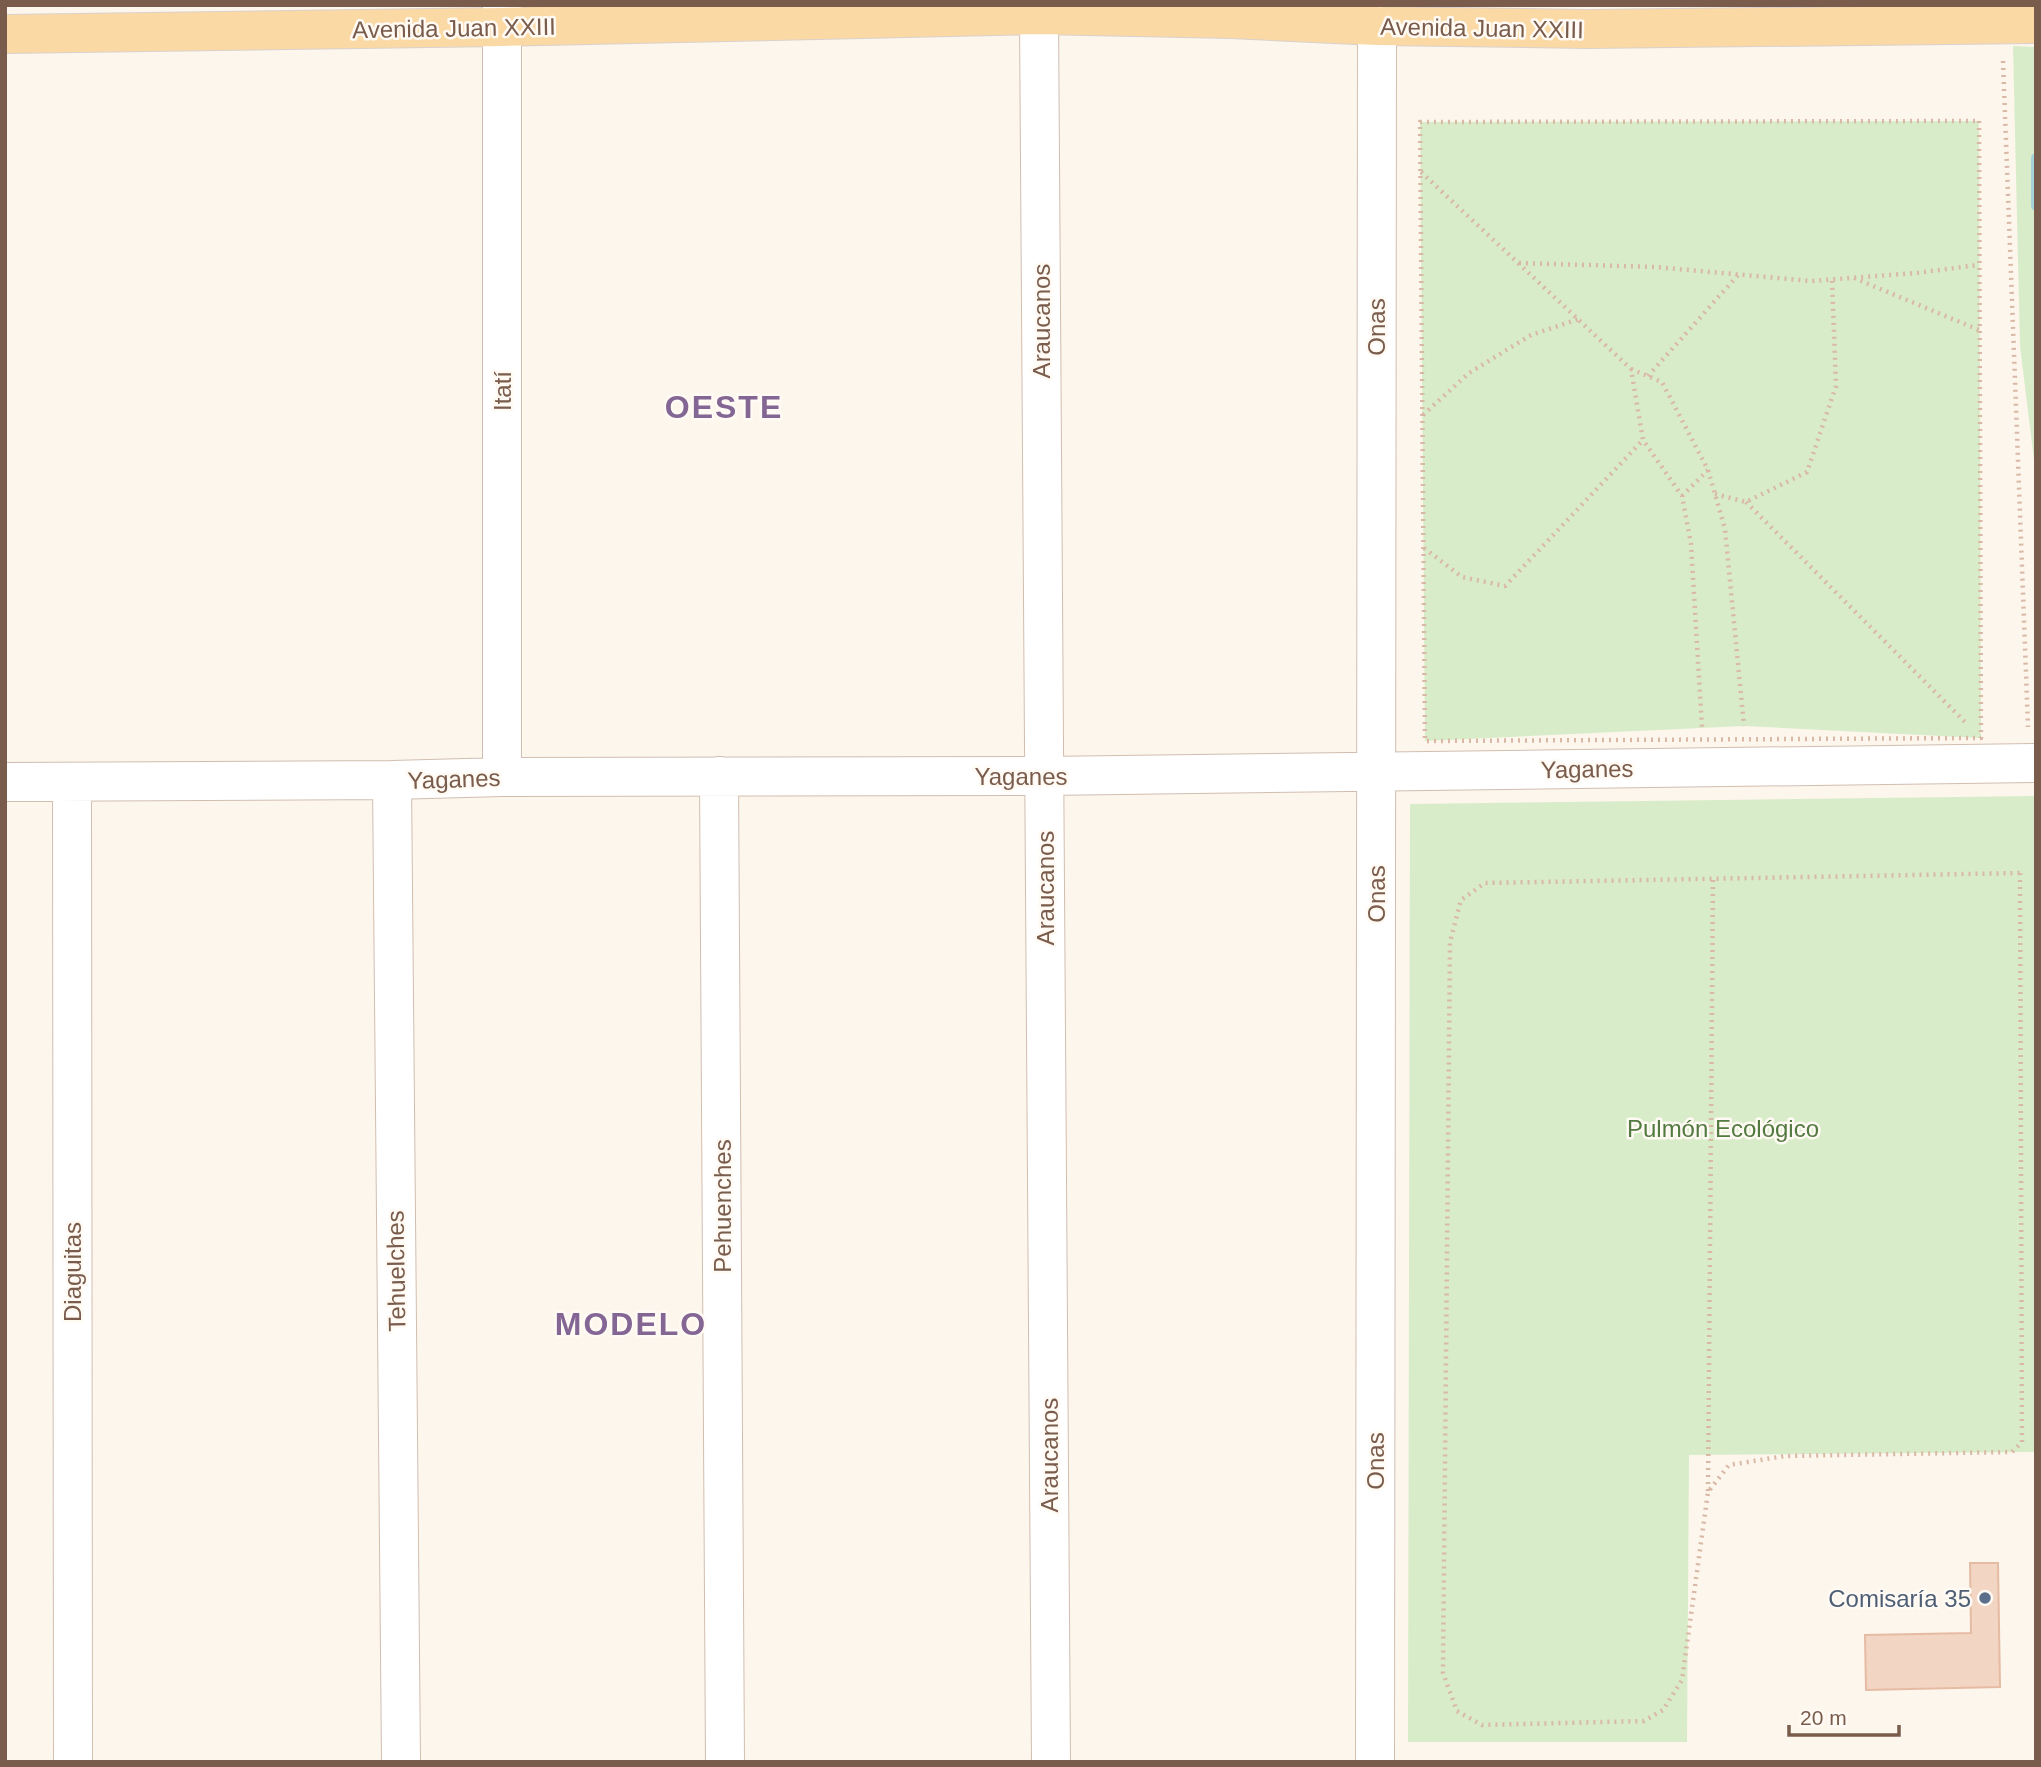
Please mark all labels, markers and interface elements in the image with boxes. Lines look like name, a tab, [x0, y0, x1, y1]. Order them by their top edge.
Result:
street label: Avenida Juan XXIII	[352, 13, 556, 43]
street label: Avenida Juan XXIII	[1380, 13, 1584, 43]
street label: Araucanos	[1028, 264, 1055, 378]
street label: Onas	[1363, 298, 1390, 356]
street label: Itatí	[489, 371, 516, 411]
district label: OESTE	[665, 389, 783, 425]
street label: Yaganes	[1540, 755, 1634, 783]
street label: Yaganes	[975, 763, 1067, 790]
street label: Yaganes	[407, 764, 501, 794]
street label: Araucanos	[1032, 831, 1059, 945]
street label: Onas	[1363, 865, 1390, 923]
park label: Pulmón Ecológico	[1627, 1115, 1819, 1142]
street label: Pehuenches	[709, 1139, 736, 1273]
street label: Tehuelches	[381, 1210, 411, 1332]
street label: Diaguitas	[59, 1222, 86, 1322]
district label: MODELO	[555, 1306, 707, 1342]
street label: Araucanos	[1036, 1398, 1063, 1512]
street label: Onas	[1362, 1432, 1389, 1490]
place label: Comisaría 35	[1828, 1585, 1971, 1612]
marker: Comisaría 35	[1977, 1590, 1993, 1606]
scale bar	[1789, 1694, 1899, 1738]
text: 20 m	[1800, 1706, 1847, 1729]

